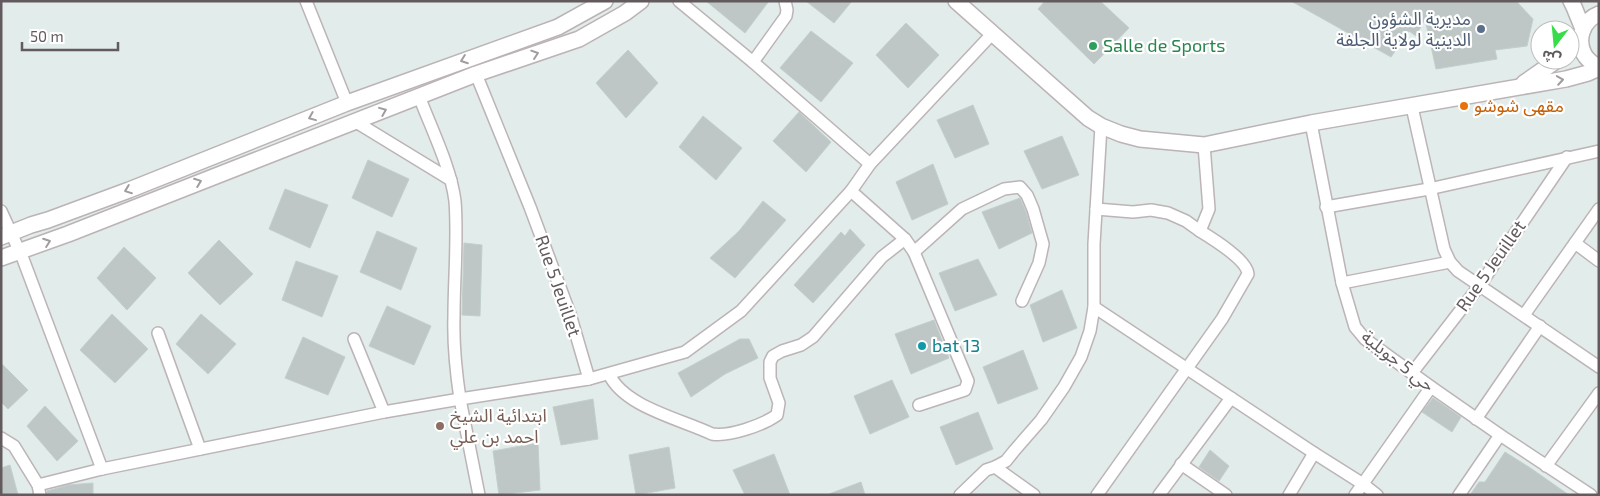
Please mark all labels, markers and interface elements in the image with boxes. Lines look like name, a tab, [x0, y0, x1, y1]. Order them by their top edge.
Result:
place label: مديرية الشؤون الدينية لولاية الجلفة	[1336, 7, 1471, 51]
scale bar	[22, 20, 119, 52]
north arrow	[1530, 20, 1580, 70]
marker: مديرية الشؤون الدينية لولاية الجلفة	[1475, 23, 1487, 35]
text: 50 m	[30, 27, 64, 45]
place label: Salle de Sports	[1103, 34, 1225, 56]
marker: Salle de Sports	[1087, 40, 1099, 52]
text: ش	[1540, 47, 1563, 69]
one-way arrow	[530, 50, 539, 60]
one-way arrow	[460, 54, 469, 64]
one-way arrow	[1555, 76, 1564, 86]
place label: مقهى شوشو	[1474, 94, 1564, 117]
marker: مقهى شوشو	[1458, 100, 1470, 112]
one-way arrow	[378, 107, 387, 118]
one-way arrow	[308, 111, 317, 122]
one-way arrow	[194, 178, 202, 188]
one-way arrow	[124, 184, 133, 194]
street label: Rue 5 Jeuillet	[1451, 216, 1530, 315]
street label: Rue 5 Jeuillet	[531, 232, 587, 340]
one-way arrow	[42, 238, 51, 248]
street label: حي 5 جويلية	[1356, 325, 1440, 398]
place label: bat 13	[932, 334, 980, 356]
marker: bat 13	[916, 340, 928, 352]
place label: ابتدائية الشيخ احمد بن علي	[450, 404, 547, 450]
marker: ابتدائية الشيخ احمد بن علي	[434, 420, 446, 432]

